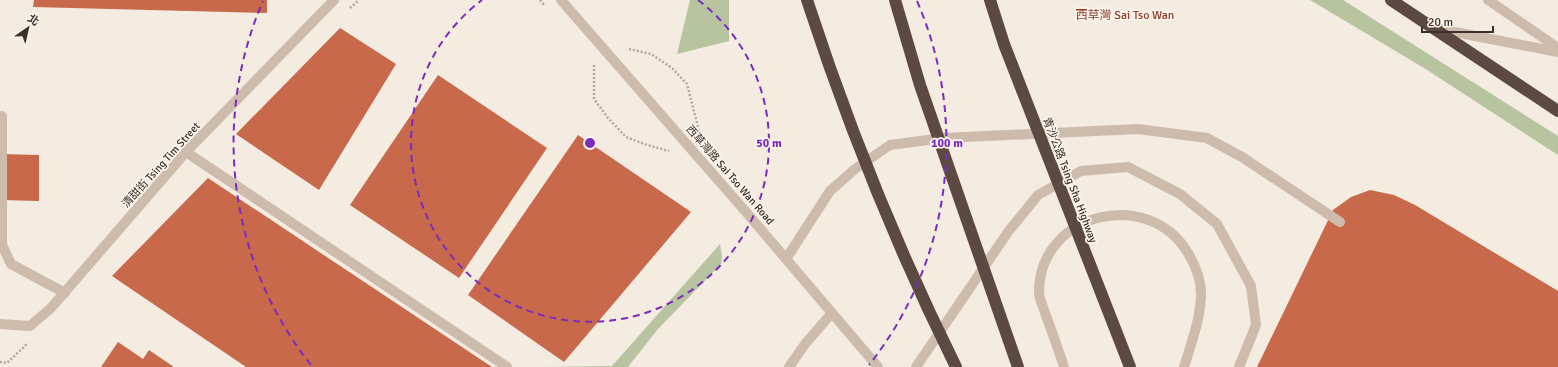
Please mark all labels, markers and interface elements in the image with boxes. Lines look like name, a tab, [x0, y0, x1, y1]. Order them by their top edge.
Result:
north arrow	[8, 8, 48, 48]
district label: 西草灣 Sai Tso Wan	[1076, 8, 1174, 23]
scale bar	[1422, 8, 1493, 34]
text: 北	[25, 12, 42, 29]
text: 20 m	[1428, 15, 1453, 30]
street label: 青沙公路 Tsing Sha Highway	[1040, 115, 1100, 245]
street label: 清甜街 Tsing Tim Street	[119, 120, 203, 210]
street label: 西草灣路 Sai Tso Wan Road	[683, 123, 777, 228]
centre of rings	[583, 136, 597, 150]
text: 50 m	[756, 136, 782, 151]
text: 100 m	[931, 136, 963, 151]

